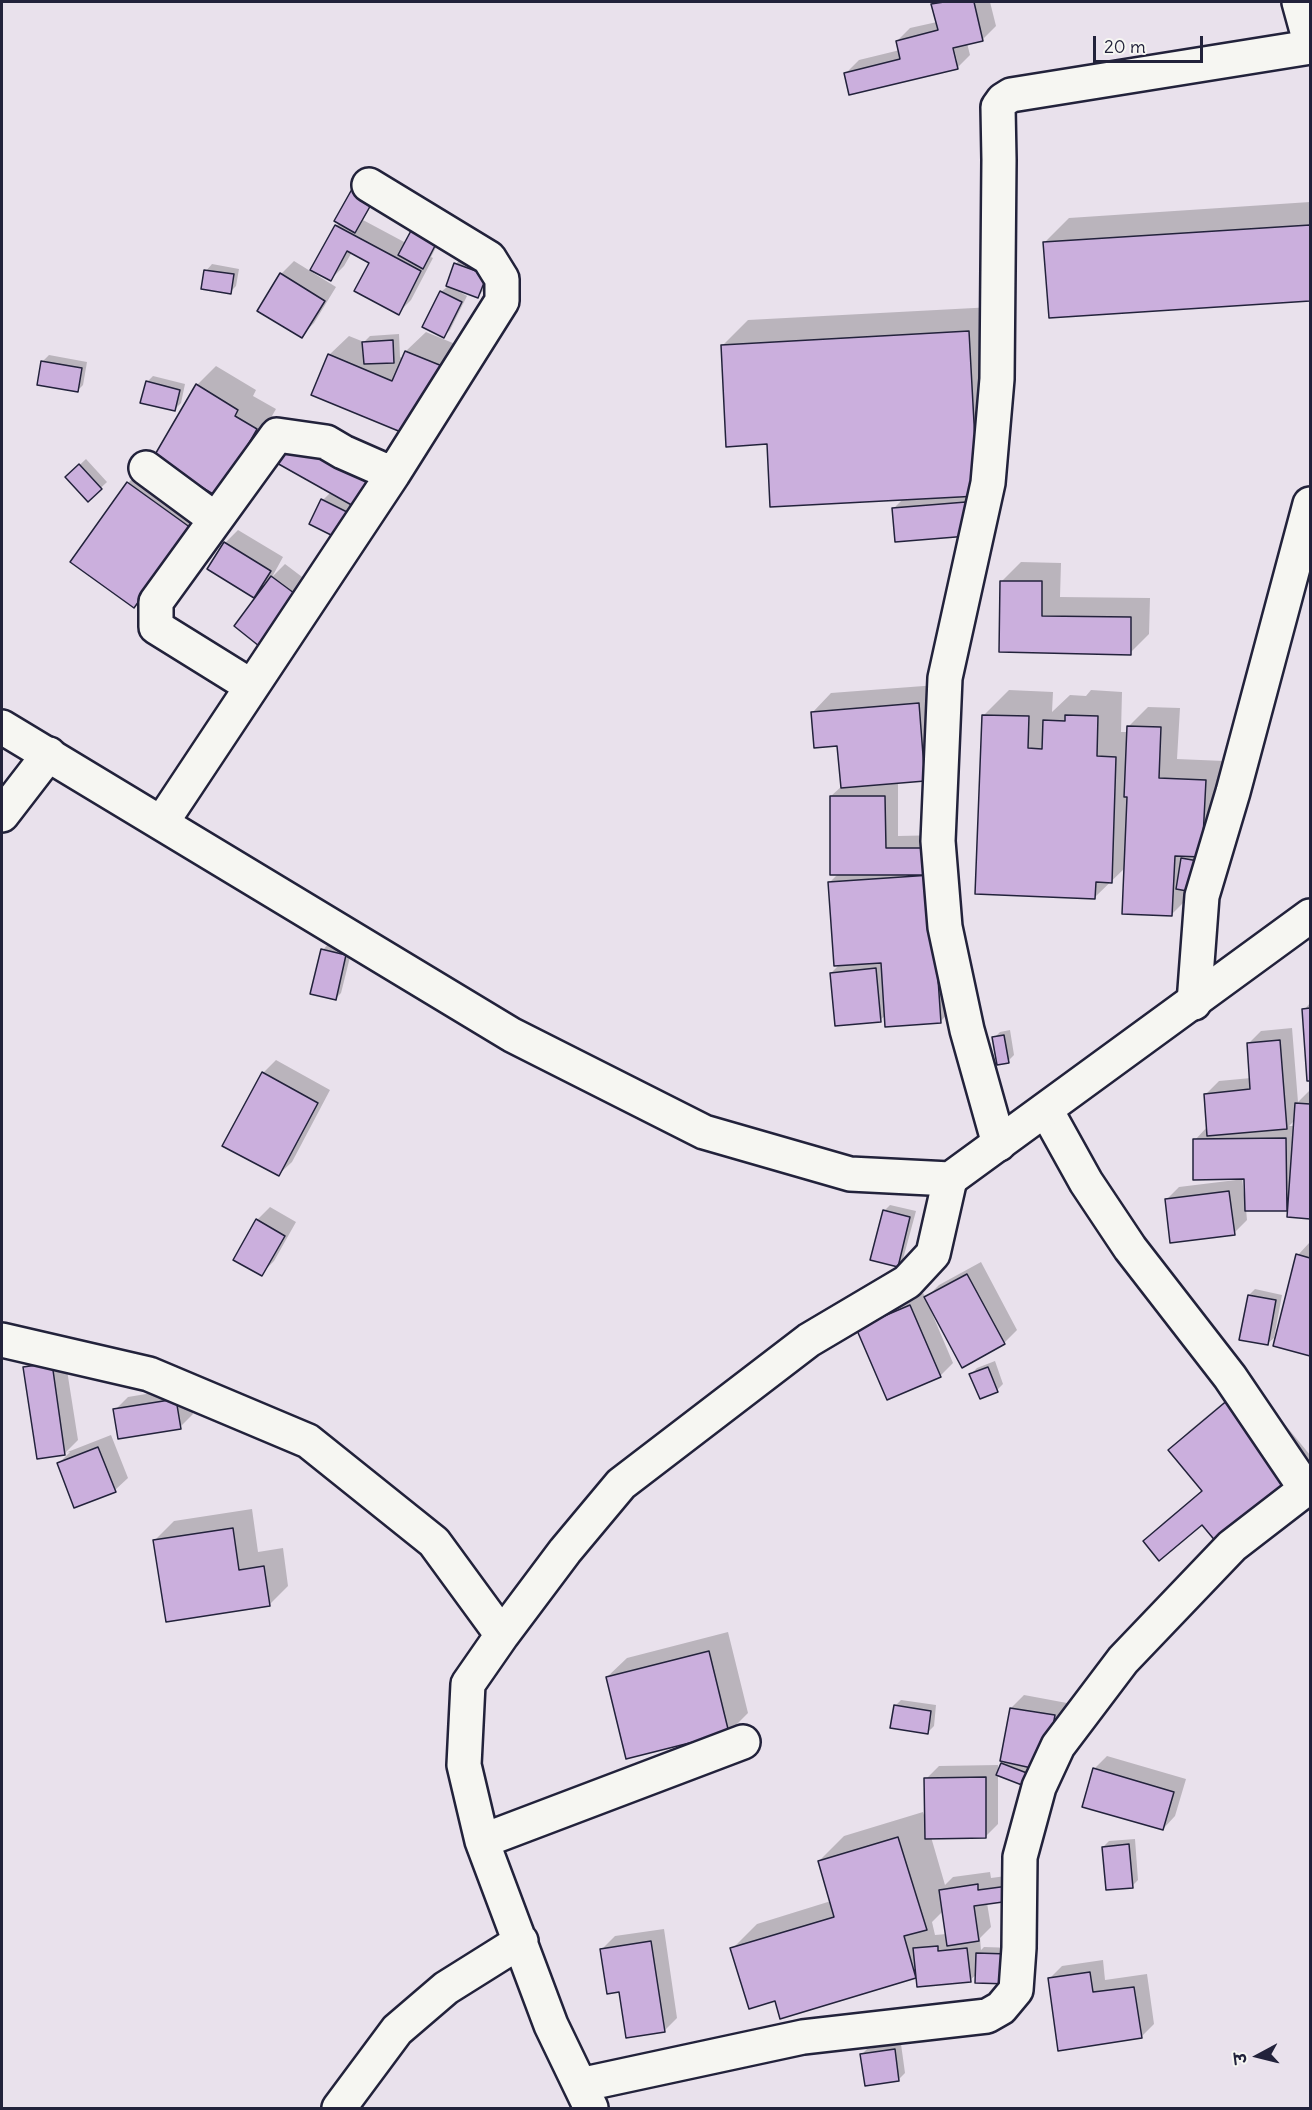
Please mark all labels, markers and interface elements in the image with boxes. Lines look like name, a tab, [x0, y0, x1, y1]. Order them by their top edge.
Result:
scale bar	[1096, 24, 1206, 62]
text: 20 m	[1104, 35, 1146, 58]
north arrow	[1228, 2026, 1288, 2086]
text: उ	[1230, 2052, 1251, 2065]

